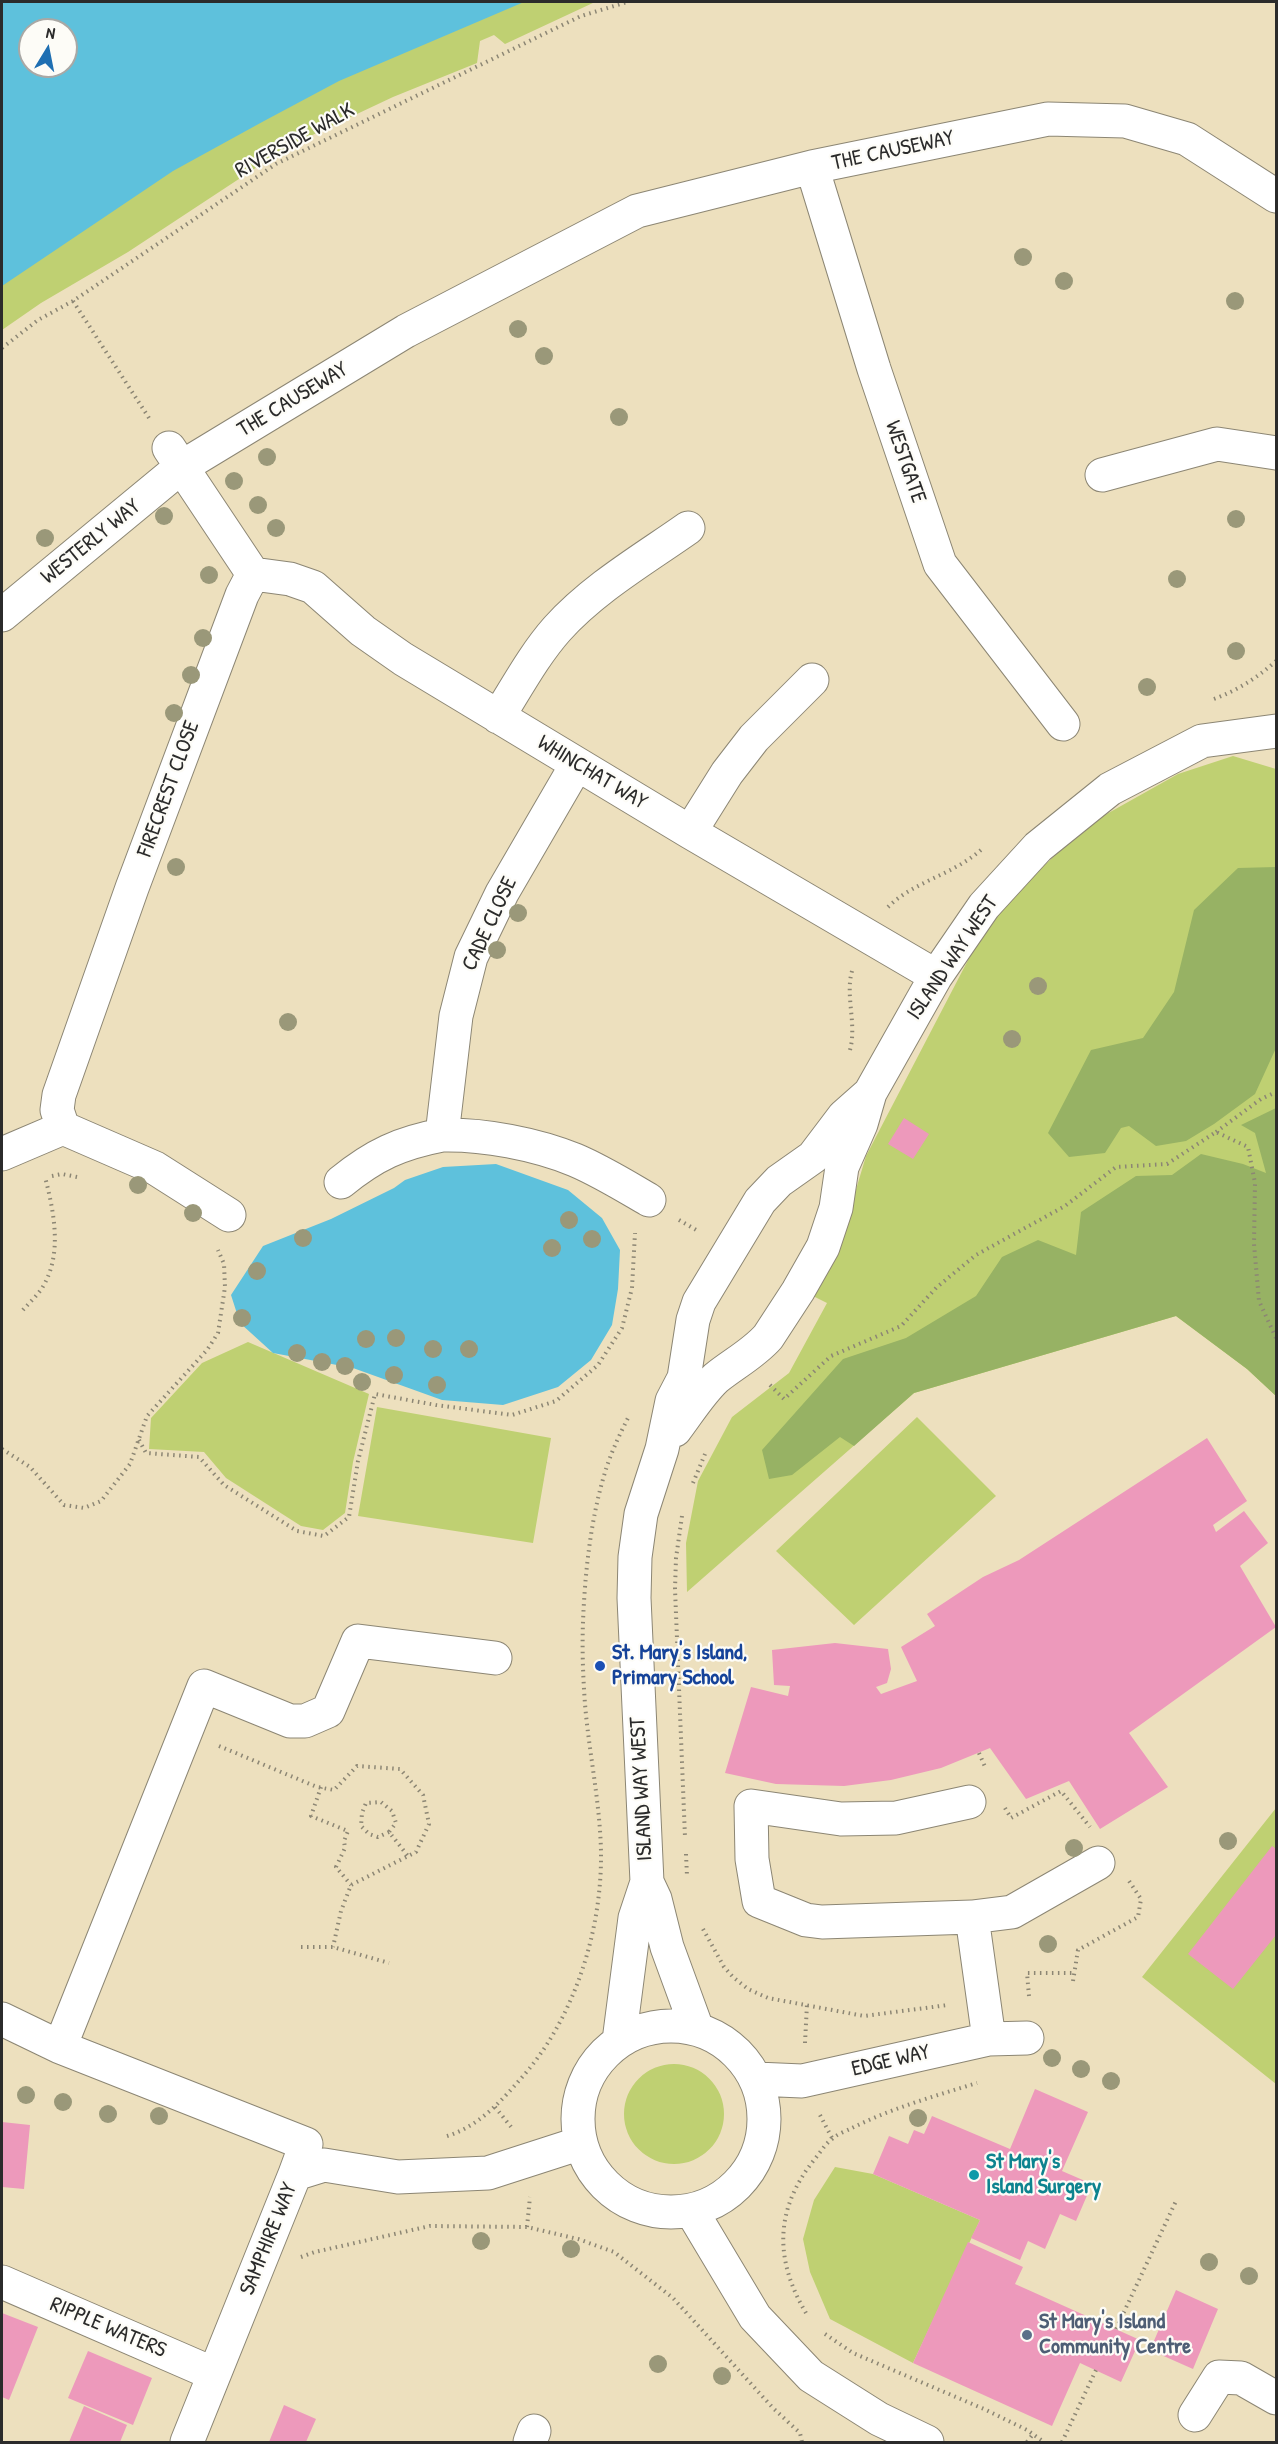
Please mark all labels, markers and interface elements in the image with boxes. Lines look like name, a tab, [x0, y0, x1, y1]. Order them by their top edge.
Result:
north arrow	[18, 18, 78, 78]
text: N	[45, 21, 57, 44]
street label: RIVERSIDE WALK	[231, 98, 359, 184]
street label: THE CAUSEWAY	[830, 125, 956, 177]
street label: THE CAUSEWAY	[233, 357, 353, 443]
street label: WESTGATE	[879, 418, 931, 506]
street label: WESTERLY WAY	[36, 494, 146, 590]
street label: FIRECREST CLOSE	[132, 717, 206, 861]
street label: WHINCHAT WAY	[532, 730, 652, 816]
street label: CADE CLOSE	[457, 873, 523, 975]
street label: ISLAND WAY WEST	[902, 891, 1004, 1025]
place label: St. Mary's Island, Primary School	[612, 1640, 747, 1692]
marker: St. Mary's Island, Primary School	[593, 1659, 607, 1673]
street label: ISLAND WAY WEST	[625, 1716, 659, 1862]
street label: EDGE WAY	[849, 2039, 933, 2083]
place label: St Mary's Island Surgery	[986, 2149, 1101, 2200]
marker: St Mary's Island Surgery	[967, 2168, 981, 2182]
street label: SAMPHIRE WAY	[235, 2179, 303, 2299]
street label: RIPPLE WATERS	[46, 2292, 170, 2364]
place label: St Mary's Island Community Centre	[1039, 2309, 1191, 2360]
marker: St Mary's Island Community Centre	[1020, 2328, 1034, 2342]

